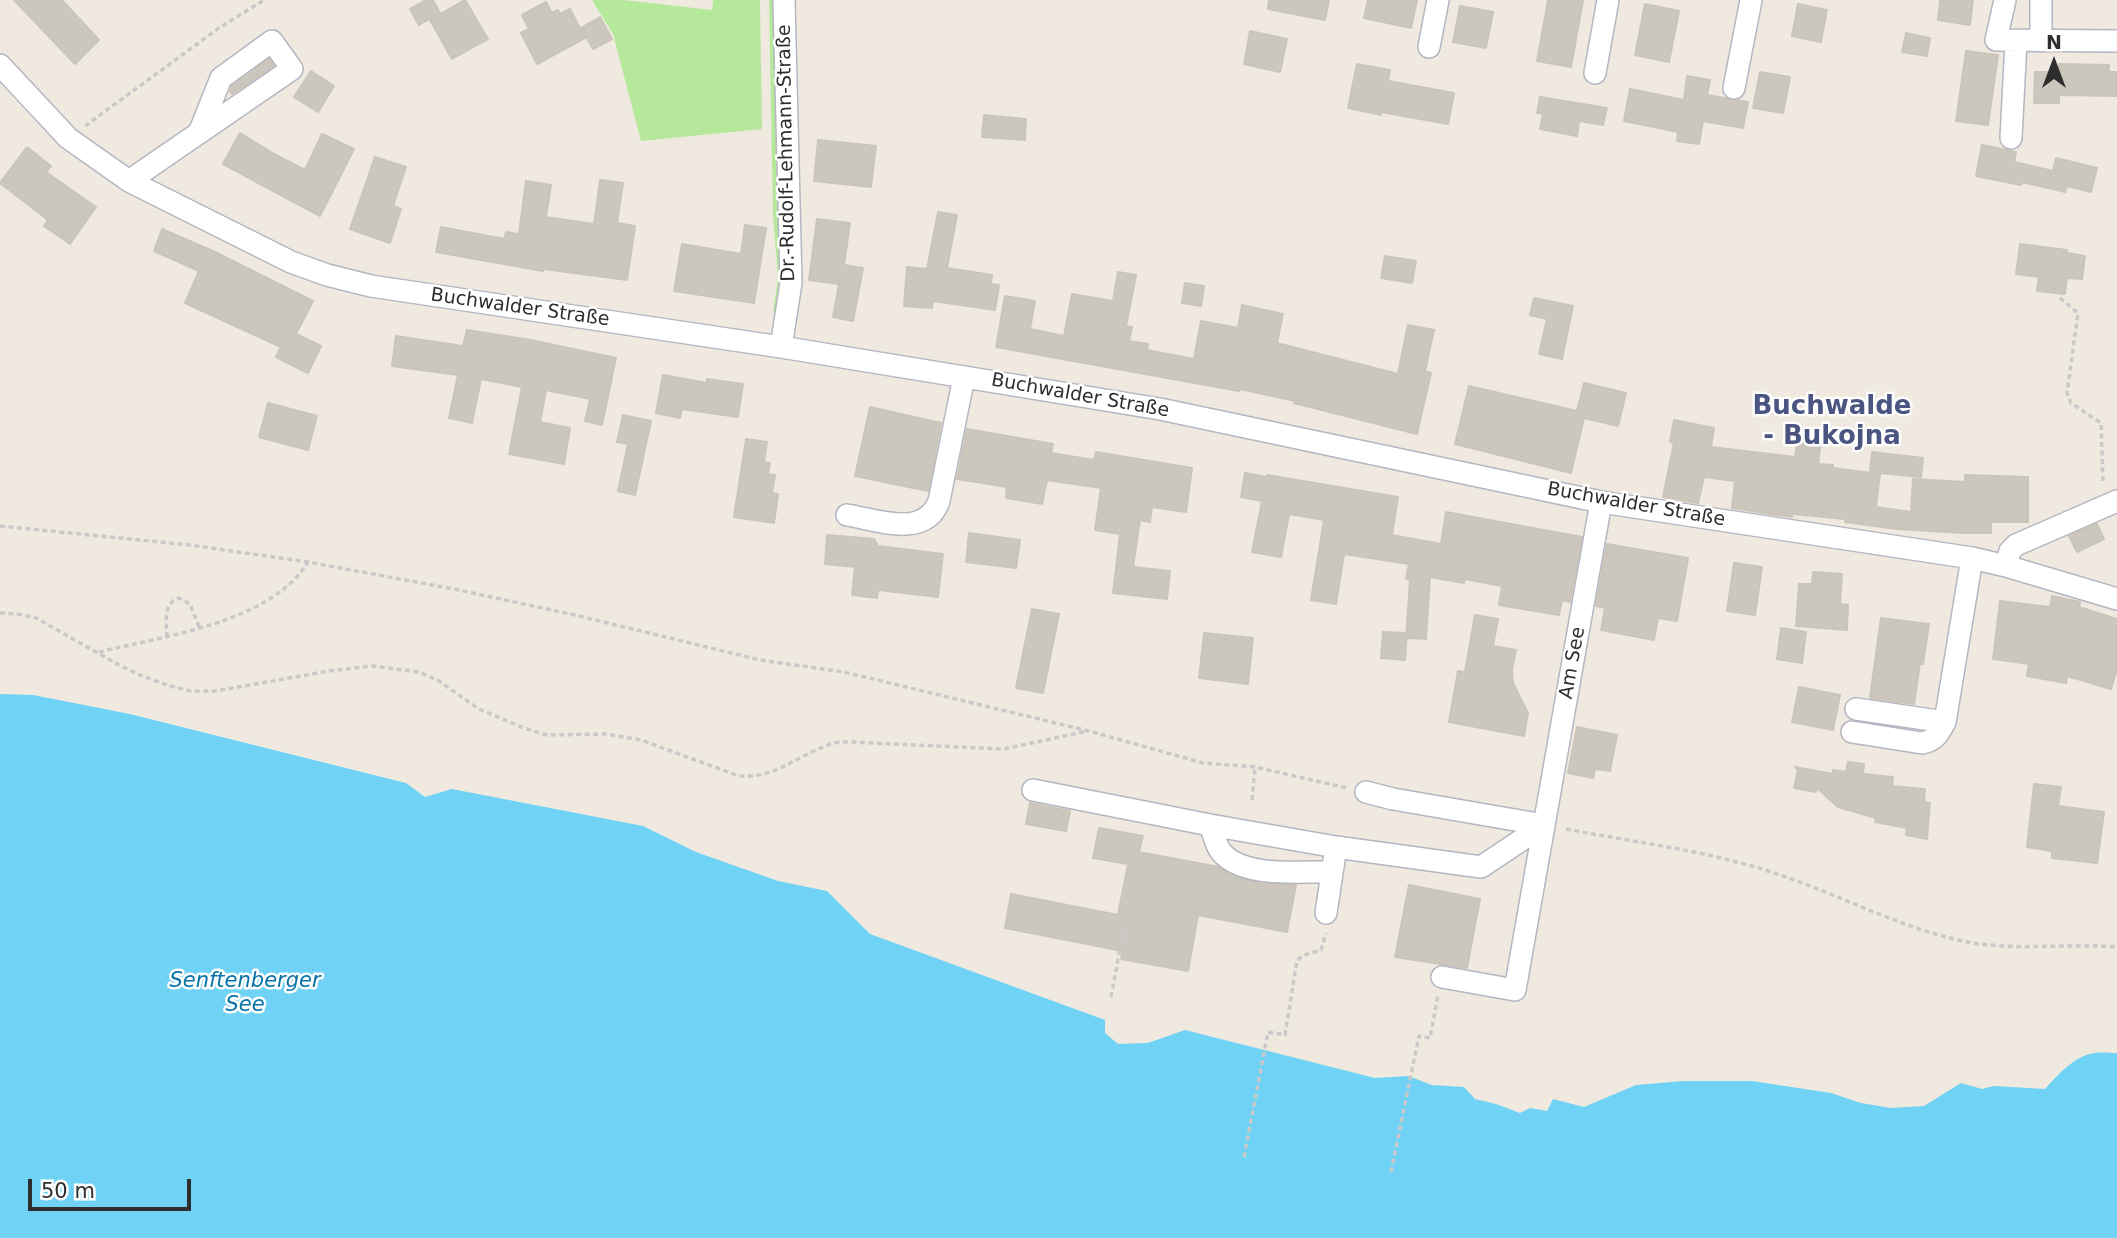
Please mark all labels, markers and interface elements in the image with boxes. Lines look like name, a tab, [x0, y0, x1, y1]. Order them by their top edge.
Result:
street label: Dr.-Rudolf-Lehmann-Straße	[773, 24, 801, 282]
north arrow	[2019, 28, 2089, 98]
text: N	[2046, 31, 2062, 53]
street label: Buchwalder Straße	[429, 284, 611, 332]
street label: Buchwalder Straße	[989, 369, 1171, 423]
district label: Buchwalde - Bukojna	[1753, 391, 1911, 452]
street label: Buchwalder Straße	[1545, 478, 1727, 532]
street label: Am See	[1555, 625, 1591, 701]
water label: Senftenberger See	[169, 969, 321, 1019]
scale bar	[32, 1164, 194, 1208]
text: 50 m	[41, 1179, 95, 1203]

